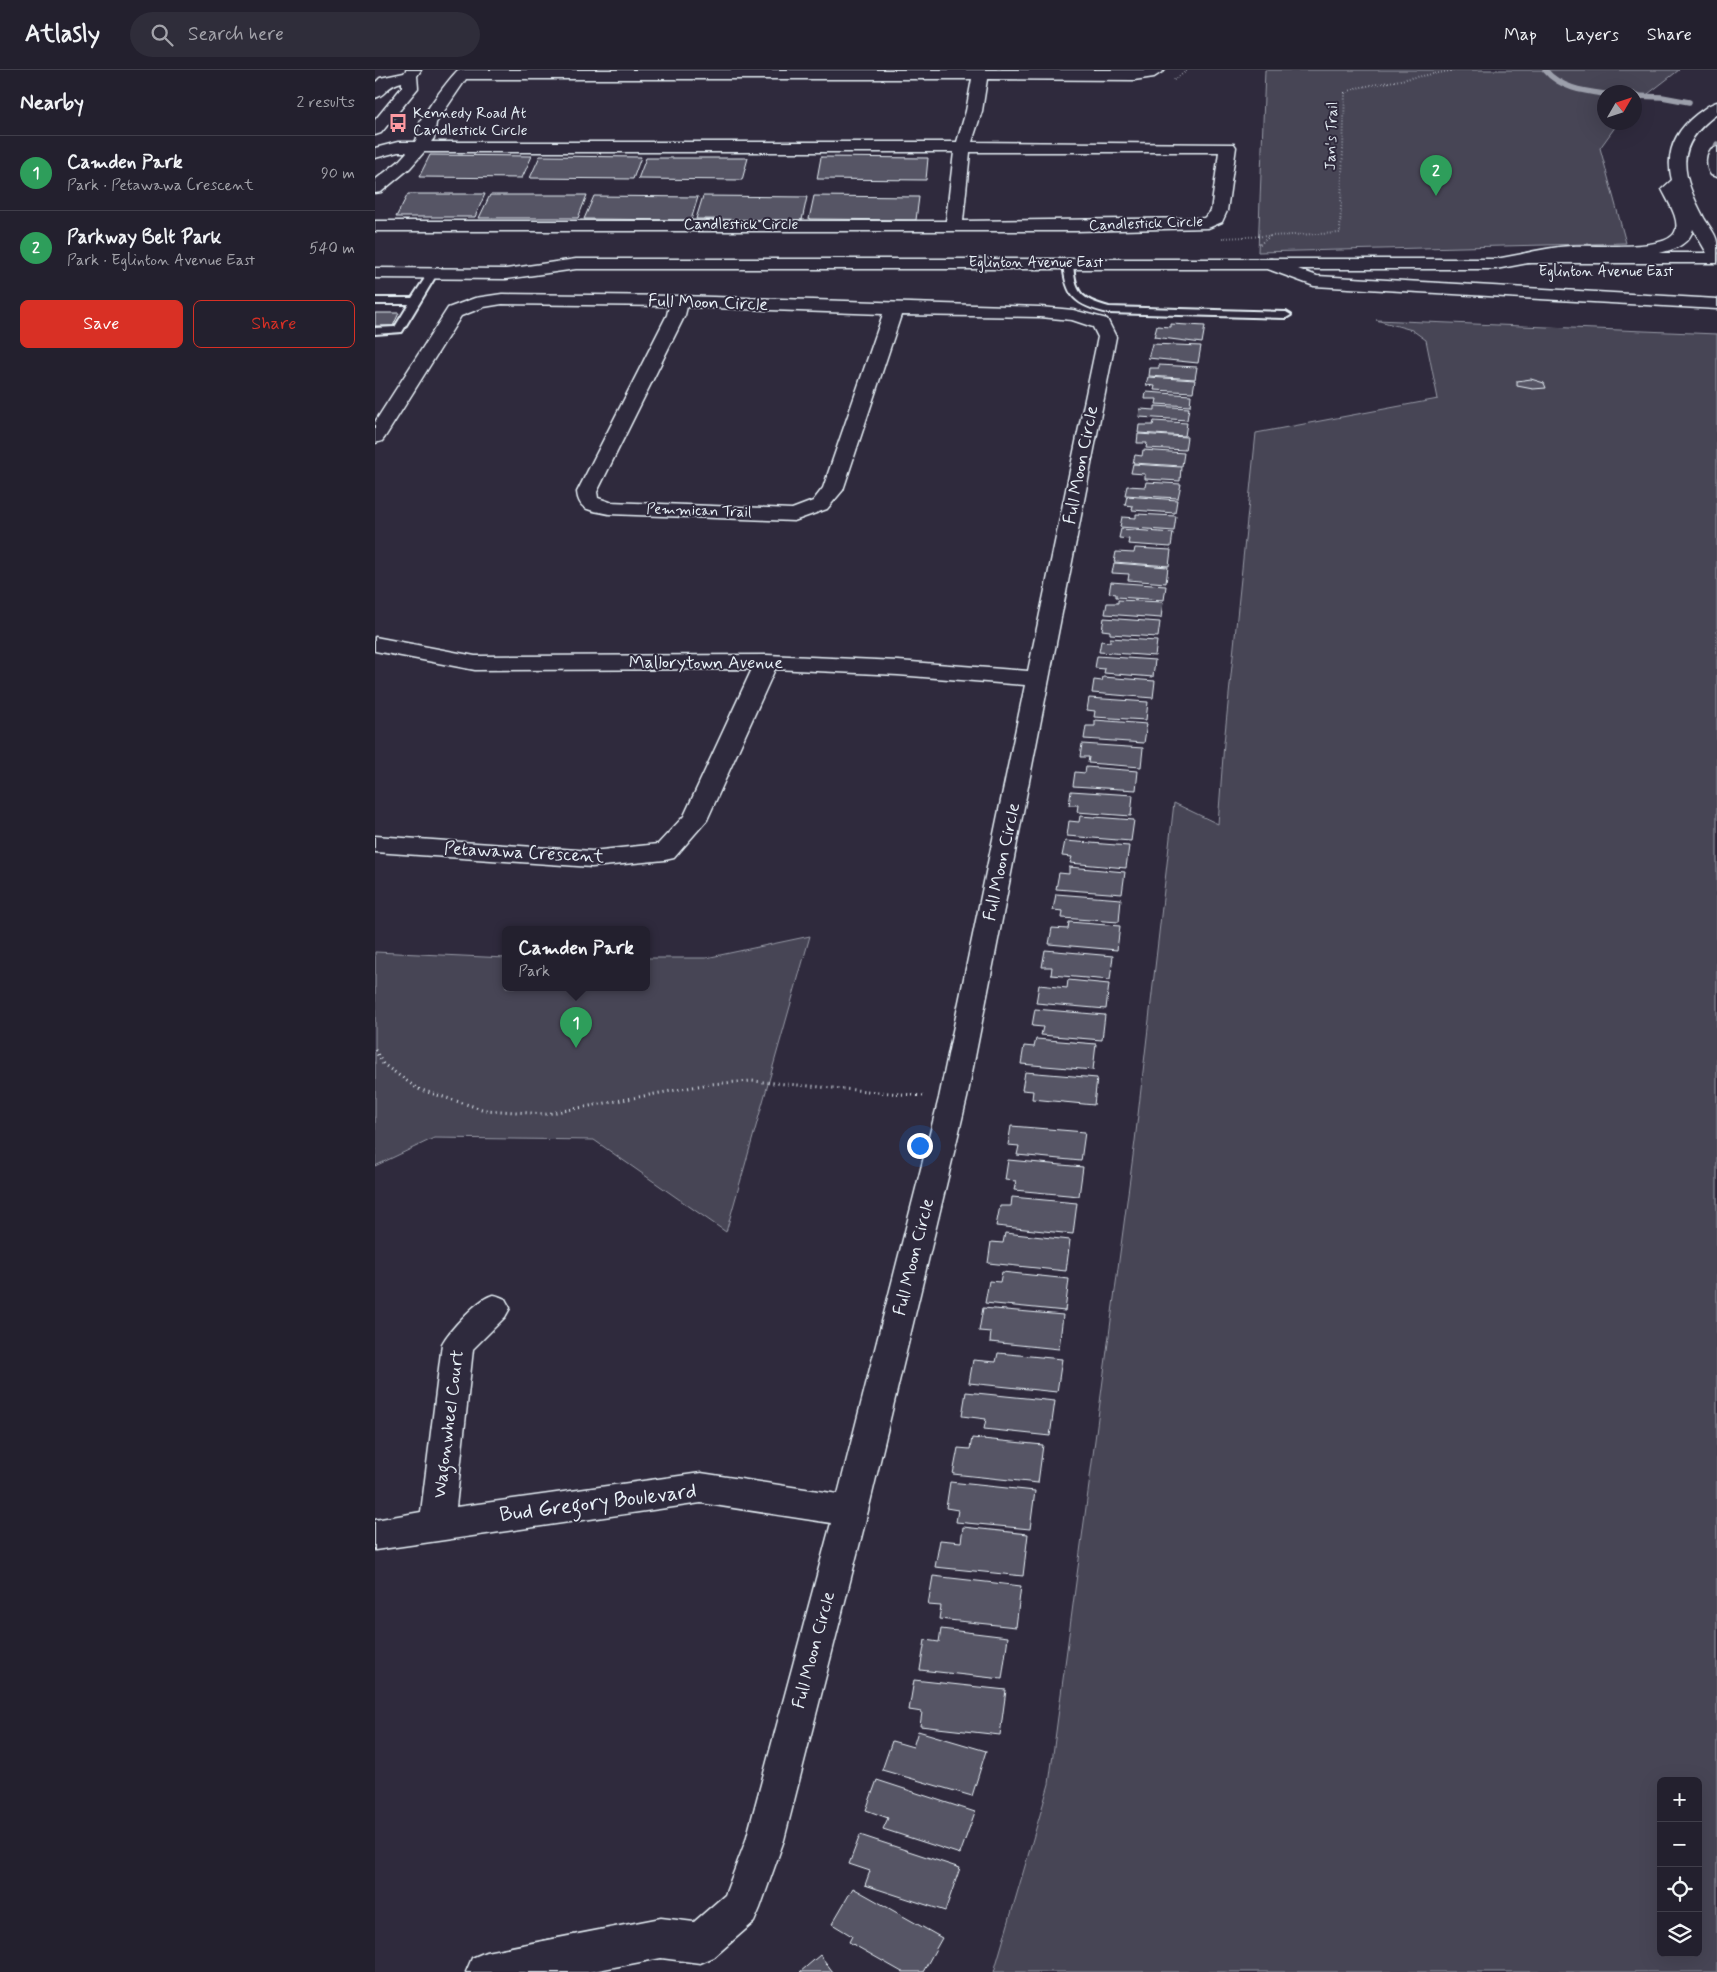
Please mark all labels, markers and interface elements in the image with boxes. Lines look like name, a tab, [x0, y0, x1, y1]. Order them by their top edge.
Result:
search box	[130, 12, 480, 57]
text: Atlasly	[25, 19, 100, 50]
icon: search	[148, 21, 176, 49]
text: Search here	[188, 22, 284, 47]
text: Map	[1504, 23, 1537, 47]
text: Layers	[1565, 23, 1619, 47]
text: Share	[1647, 23, 1692, 47]
north arrow	[1597, 85, 1642, 130]
text: Nearby	[20, 89, 84, 117]
text: 2 results	[297, 92, 355, 113]
street label: Jan's Trail	[1321, 101, 1343, 171]
place label: Kennedy Road At Candlestick Circle	[413, 104, 528, 141]
bus stop icon: Kennedy Road At Candlestick Circle	[387, 112, 409, 134]
text: Camden Park	[67, 150, 183, 175]
pin: 2	[1420, 155, 1452, 196]
text: 1	[32, 163, 40, 184]
text: 90 m	[321, 163, 355, 184]
text: Park · Petawawa Crescent	[67, 175, 254, 196]
street label: Candlestick Circle	[1088, 212, 1204, 236]
street label: Candlestick Circle	[684, 215, 798, 235]
text: Parkway Belt Park	[67, 225, 222, 250]
text: 2	[32, 238, 40, 259]
text: 540 m	[309, 238, 355, 259]
text: Park · Eglinton Avenue East	[67, 250, 255, 271]
street label: Eglinton Avenue East	[969, 253, 1104, 273]
street label: Eglinton Avenue East	[1539, 262, 1674, 282]
street label: Full Moon Circle	[647, 289, 769, 317]
button: Save	[20, 300, 183, 348]
button: Share	[193, 300, 355, 348]
street label: Full Moon Circle	[1058, 404, 1104, 526]
street label: Pemmican Trail	[646, 499, 752, 523]
street label: Mallorytown Avenue	[629, 651, 783, 675]
street label: Full Moon Circle	[978, 801, 1026, 923]
street label: Petawawa Crescent	[443, 837, 605, 869]
popup	[502, 926, 650, 991]
text: Camden Park	[518, 936, 634, 961]
text: Park	[518, 961, 550, 982]
pin: 1	[560, 1007, 592, 1048]
your location	[907, 1133, 933, 1159]
street label: Full Moon Circle	[888, 1196, 940, 1318]
street label: Wagonwheel Court	[428, 1349, 472, 1500]
street label: Bud Gregory Boulevard	[498, 1477, 698, 1531]
street label: Full Moon Circle	[787, 1589, 841, 1711]
map controls	[1657, 1777, 1702, 1957]
button: +	[1657, 1777, 1702, 1822]
button: −	[1657, 1822, 1702, 1867]
button: locate	[1657, 1867, 1702, 1912]
button: layers	[1657, 1912, 1702, 1957]

